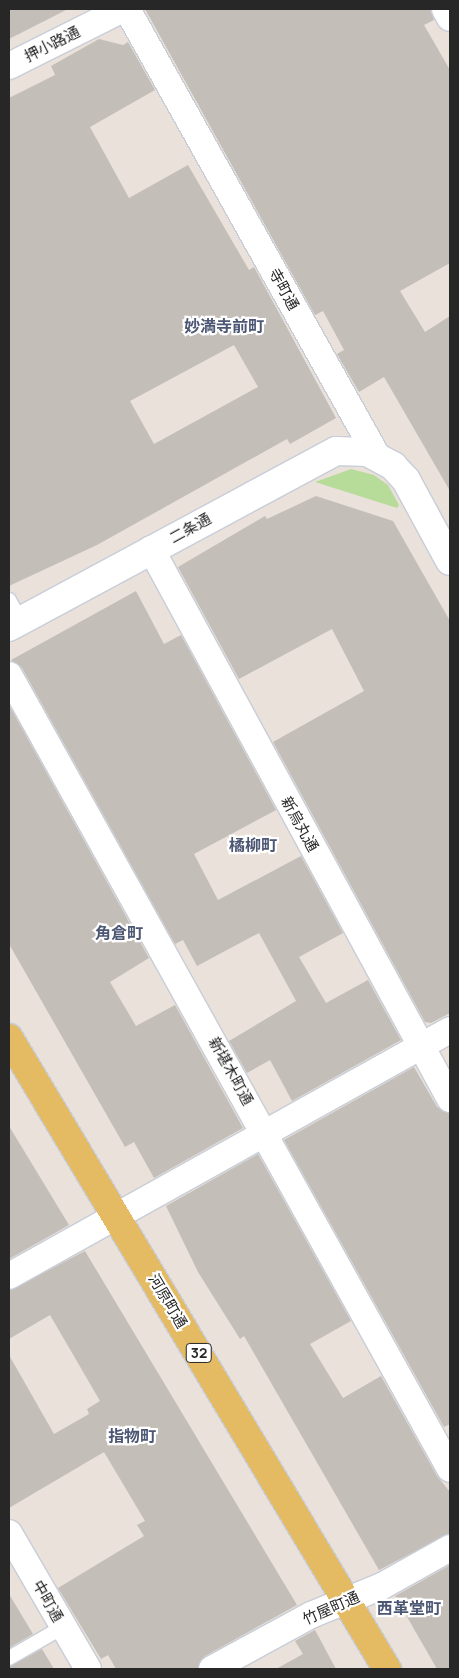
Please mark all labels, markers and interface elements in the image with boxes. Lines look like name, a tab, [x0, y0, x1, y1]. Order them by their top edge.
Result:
street label: 押小路通	[21, 22, 83, 66]
street label: 寺町通	[265, 265, 303, 313]
district label: 妙満寺前町	[184, 316, 264, 336]
street label: 二条通	[166, 509, 214, 547]
street label: 新烏丸通	[278, 793, 322, 855]
district label: 橘柳町	[229, 835, 277, 855]
district label: 角倉町	[95, 923, 143, 943]
street label: 新堪木町通	[205, 1034, 257, 1108]
street label: 河原町通	[145, 1271, 191, 1331]
road number: 32	[185, 1342, 213, 1365]
district label: 指物町	[108, 1426, 156, 1446]
street label: 中町通	[29, 1577, 67, 1625]
street label: 竹屋町通	[300, 1588, 362, 1628]
district label: 西革堂町	[377, 1598, 441, 1618]

